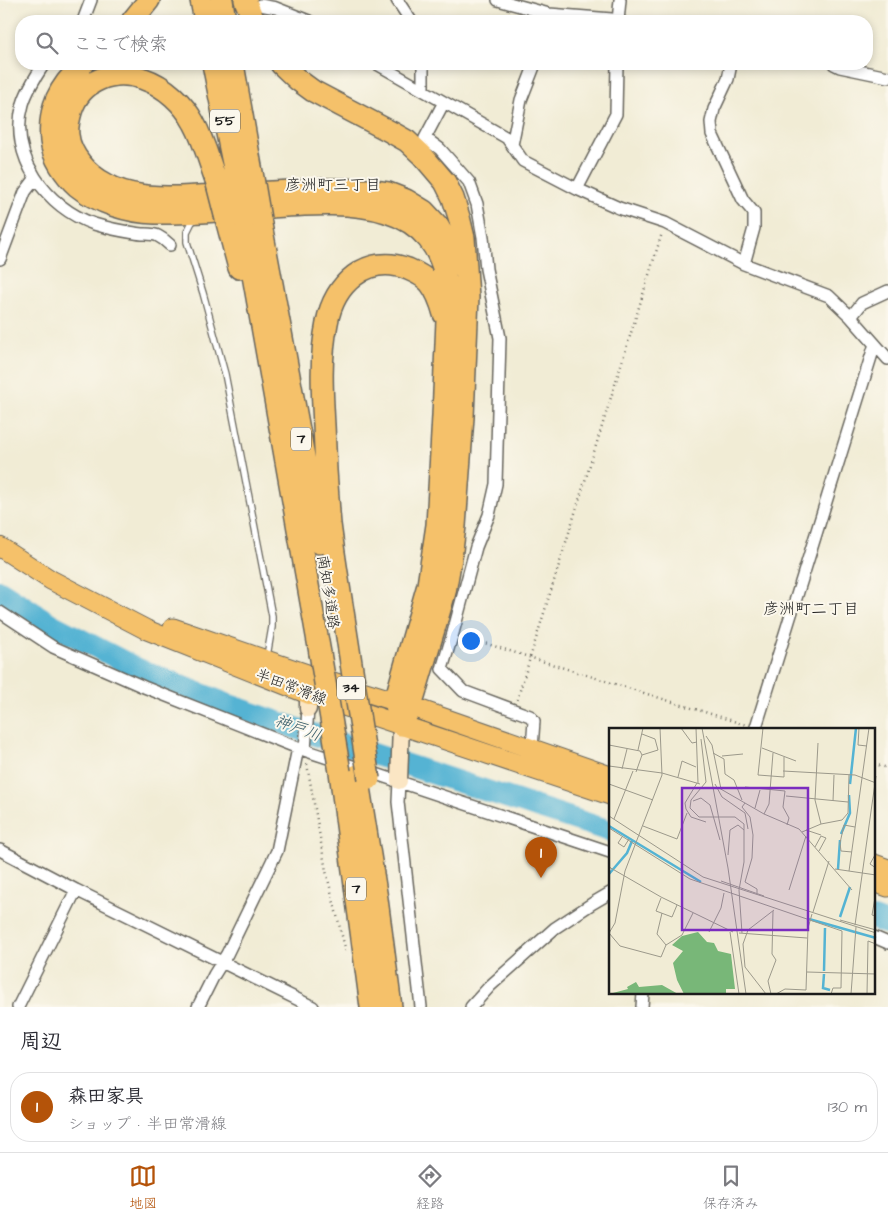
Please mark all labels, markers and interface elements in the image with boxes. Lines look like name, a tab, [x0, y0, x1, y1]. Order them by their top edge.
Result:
search box	[15, 15, 873, 70]
icon: search	[33, 29, 61, 57]
text: ここで検索	[73, 31, 168, 58]
road number: 55	[210, 110, 240, 132]
district label: 彦洲町三丁目	[285, 174, 381, 196]
road number: 7	[291, 428, 311, 450]
street label: 南知多道路	[312, 553, 344, 631]
district label: 彦洲町二丁目	[763, 598, 859, 620]
your location	[458, 628, 484, 654]
street label: 半田常滑線	[252, 664, 330, 710]
road number: 34	[337, 676, 365, 700]
water label: 神戸川	[272, 709, 324, 747]
inset map	[609, 728, 876, 994]
pin: 1	[525, 837, 557, 878]
road number: 7	[346, 878, 366, 901]
text: 周辺	[20, 1027, 62, 1056]
text: 森田家具	[68, 1083, 144, 1110]
text: 1	[36, 1096, 38, 1118]
text: 130 m	[828, 1096, 867, 1118]
text: ショップ · 半田常滑線	[68, 1113, 226, 1135]
tab: 地図	[129, 1162, 157, 1214]
tab: 経路	[416, 1162, 444, 1214]
tab: 保存済み	[703, 1162, 759, 1214]

